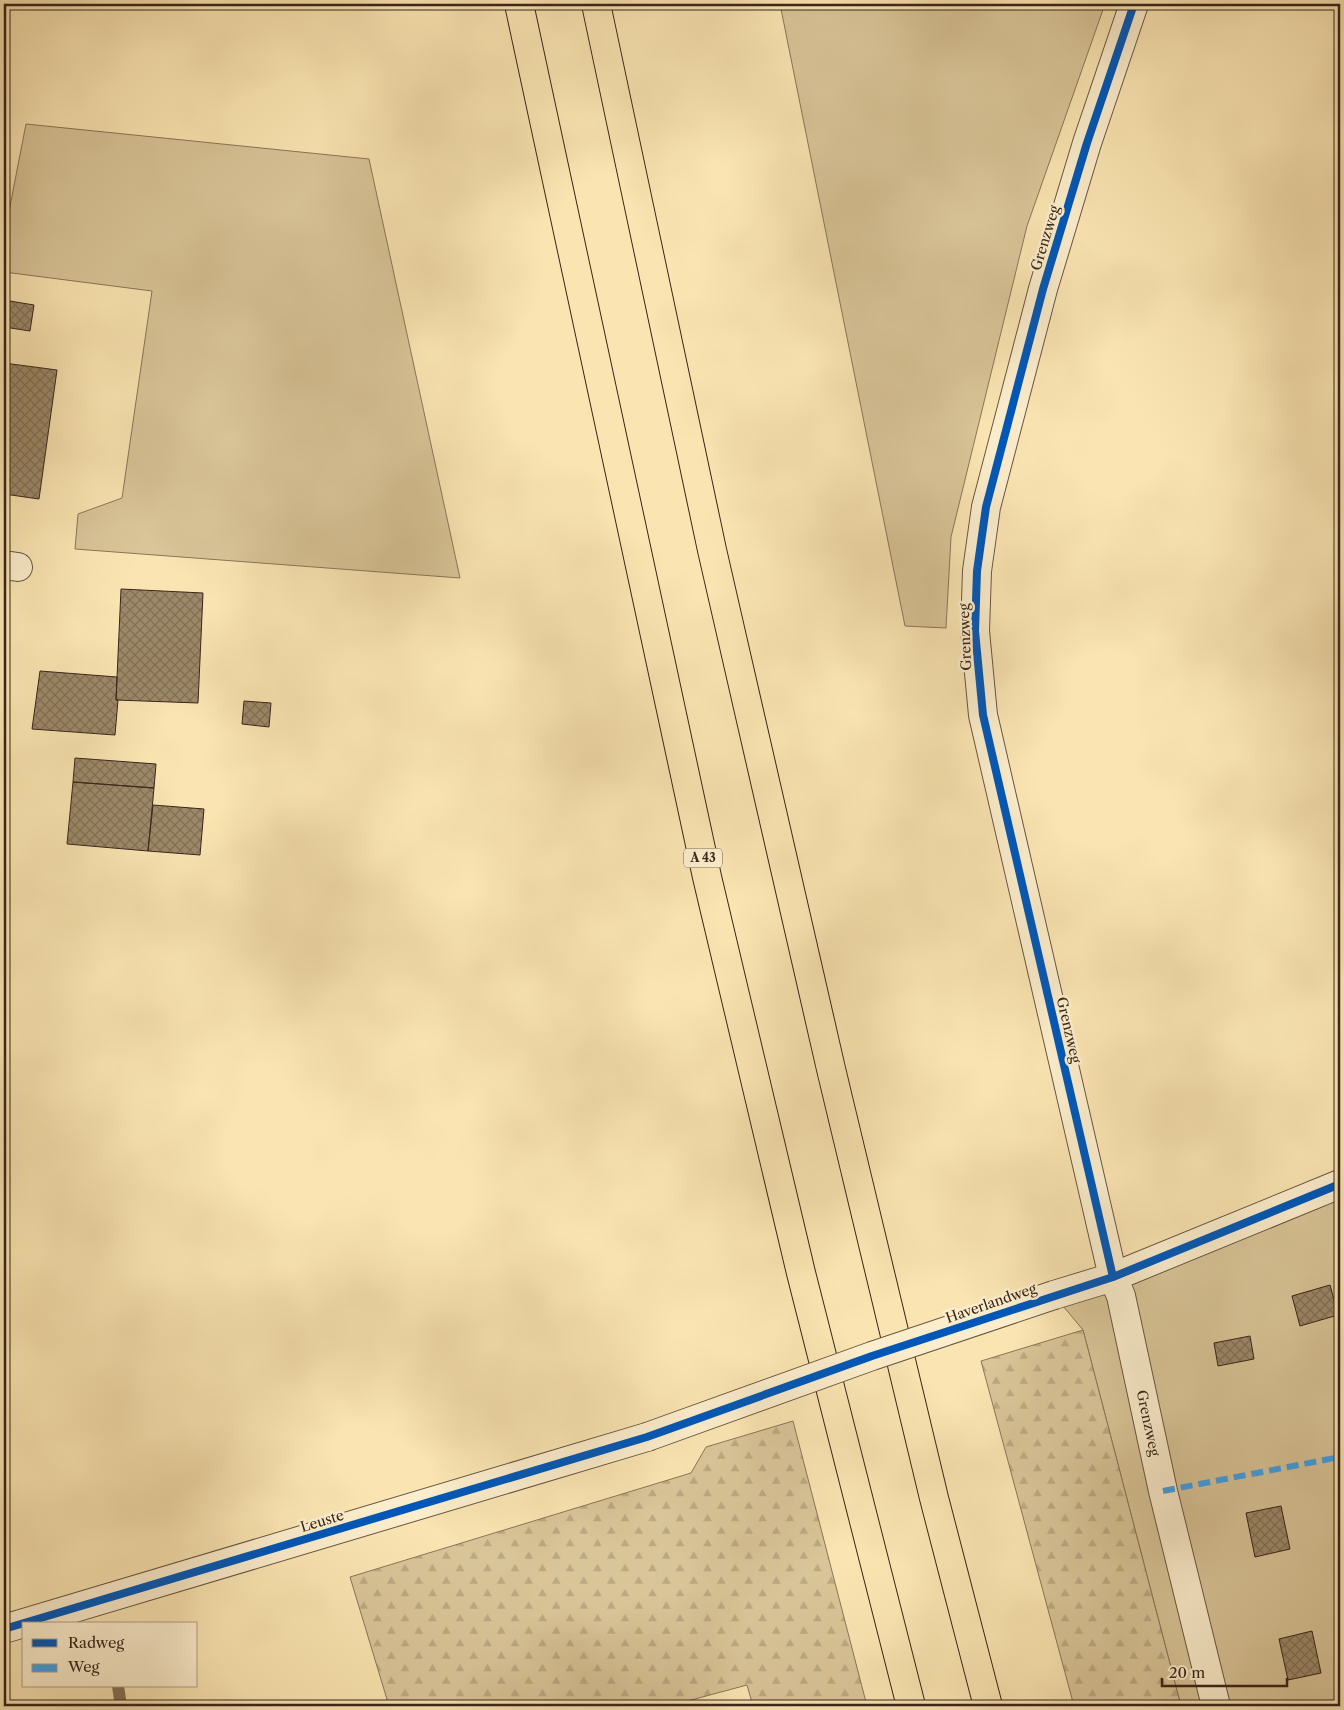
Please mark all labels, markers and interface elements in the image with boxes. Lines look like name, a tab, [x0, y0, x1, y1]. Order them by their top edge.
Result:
street label: Grenzweg	[1027, 203, 1064, 273]
street label: Grenzweg	[955, 602, 975, 671]
road number: A 43	[684, 848, 722, 868]
street label: Grenzweg	[1053, 995, 1085, 1065]
street label: Haverlandweg	[943, 1279, 1039, 1327]
street label: Grenzweg	[1132, 1388, 1164, 1458]
street label: Leuste	[298, 1506, 346, 1536]
legend	[22, 1622, 198, 1688]
text: Radweg	[68, 1633, 124, 1652]
scale bar	[1162, 1655, 1286, 1687]
text: Weg	[67, 1657, 100, 1676]
text: 20 m	[1169, 1663, 1205, 1682]

